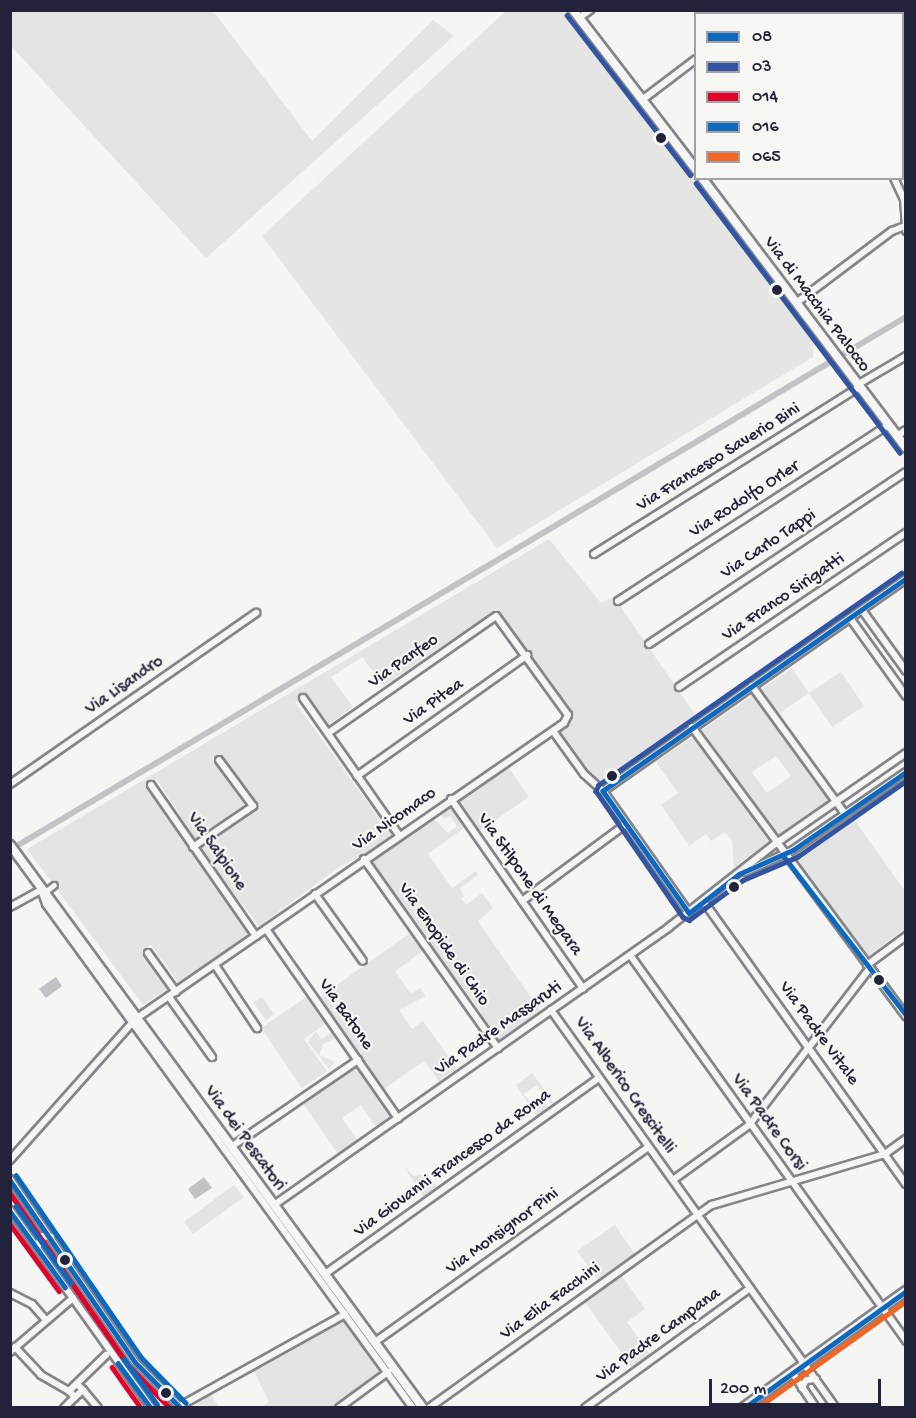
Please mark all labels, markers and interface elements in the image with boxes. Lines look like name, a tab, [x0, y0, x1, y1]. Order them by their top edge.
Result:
legend	[694, 12, 904, 180]
text: 08	[752, 27, 772, 48]
text: 03	[752, 57, 772, 78]
text: 014	[752, 87, 778, 108]
text: 016	[752, 117, 779, 138]
unlabelled marker	[655, 132, 667, 144]
text: 065	[752, 147, 781, 168]
street label: Via di Macchia Palocco	[758, 233, 874, 377]
unlabelled marker	[771, 284, 783, 296]
street label: Via Francesco Saverio Bini	[633, 399, 805, 517]
street label: Via Rodolfo Orler	[686, 456, 804, 544]
street label: Via Carlo Tappi	[717, 505, 821, 585]
street label: Via Franco Sirigatti	[719, 549, 849, 647]
street label: Via Panfeo	[365, 630, 443, 694]
street label: Via Lisandro	[82, 651, 168, 721]
street label: Via Pitea	[400, 674, 468, 732]
unlabelled marker	[606, 770, 618, 782]
street label: Via Nicomaco	[349, 783, 441, 857]
street label: Via Salpione	[181, 809, 251, 895]
street label: Via Stilpone di Megara	[472, 810, 586, 960]
street label: Via Enopide di Chio	[392, 879, 494, 1011]
unlabelled marker	[728, 881, 740, 893]
unlabelled marker	[873, 974, 885, 986]
street label: Via Batone	[313, 975, 377, 1055]
street label: Via Padre Massaruti	[431, 977, 567, 1081]
street label: Via Padre Vitale	[773, 978, 863, 1090]
street label: Via Alberico Crescitelli	[569, 1013, 679, 1159]
street label: Via Padre Corsi	[726, 1070, 810, 1176]
street label: Via dei Pescatori	[198, 1082, 290, 1196]
street label: Via Giovanni Francesco da Roma	[350, 1085, 556, 1243]
street label: Via Monsignor Pini	[442, 1184, 564, 1280]
unlabelled marker	[59, 1254, 71, 1266]
street label: Via Elia Facchini	[497, 1258, 605, 1346]
street label: Via Padre Campana	[593, 1284, 725, 1388]
scale bar	[712, 1367, 884, 1405]
text: 200 m	[720, 1379, 766, 1400]
unlabelled marker	[160, 1387, 172, 1399]

